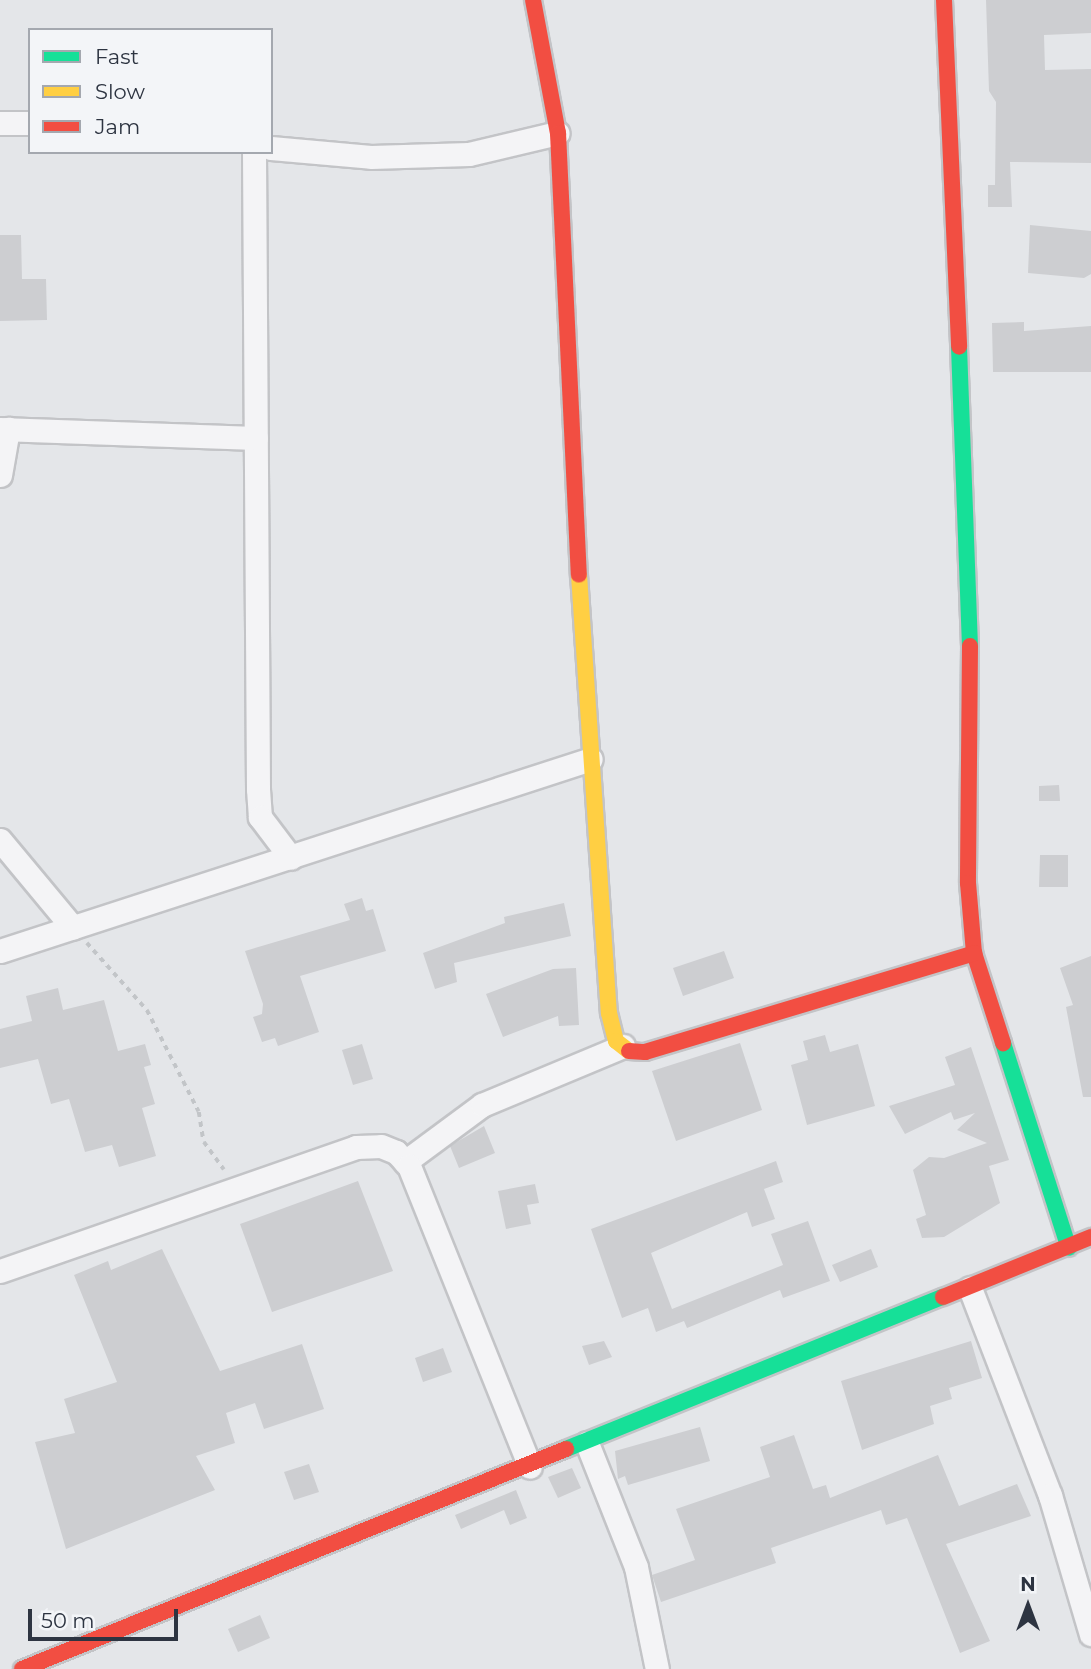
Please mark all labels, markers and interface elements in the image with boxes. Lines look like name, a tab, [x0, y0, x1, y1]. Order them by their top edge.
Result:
legend	[28, 28, 273, 154]
text: Fast	[95, 44, 139, 69]
text: Slow	[95, 79, 145, 104]
text: Jam	[95, 114, 140, 139]
north arrow	[993, 1571, 1063, 1641]
text: N	[1020, 1573, 1036, 1596]
scale bar	[32, 1596, 182, 1640]
text: 50 m	[41, 1608, 95, 1633]

